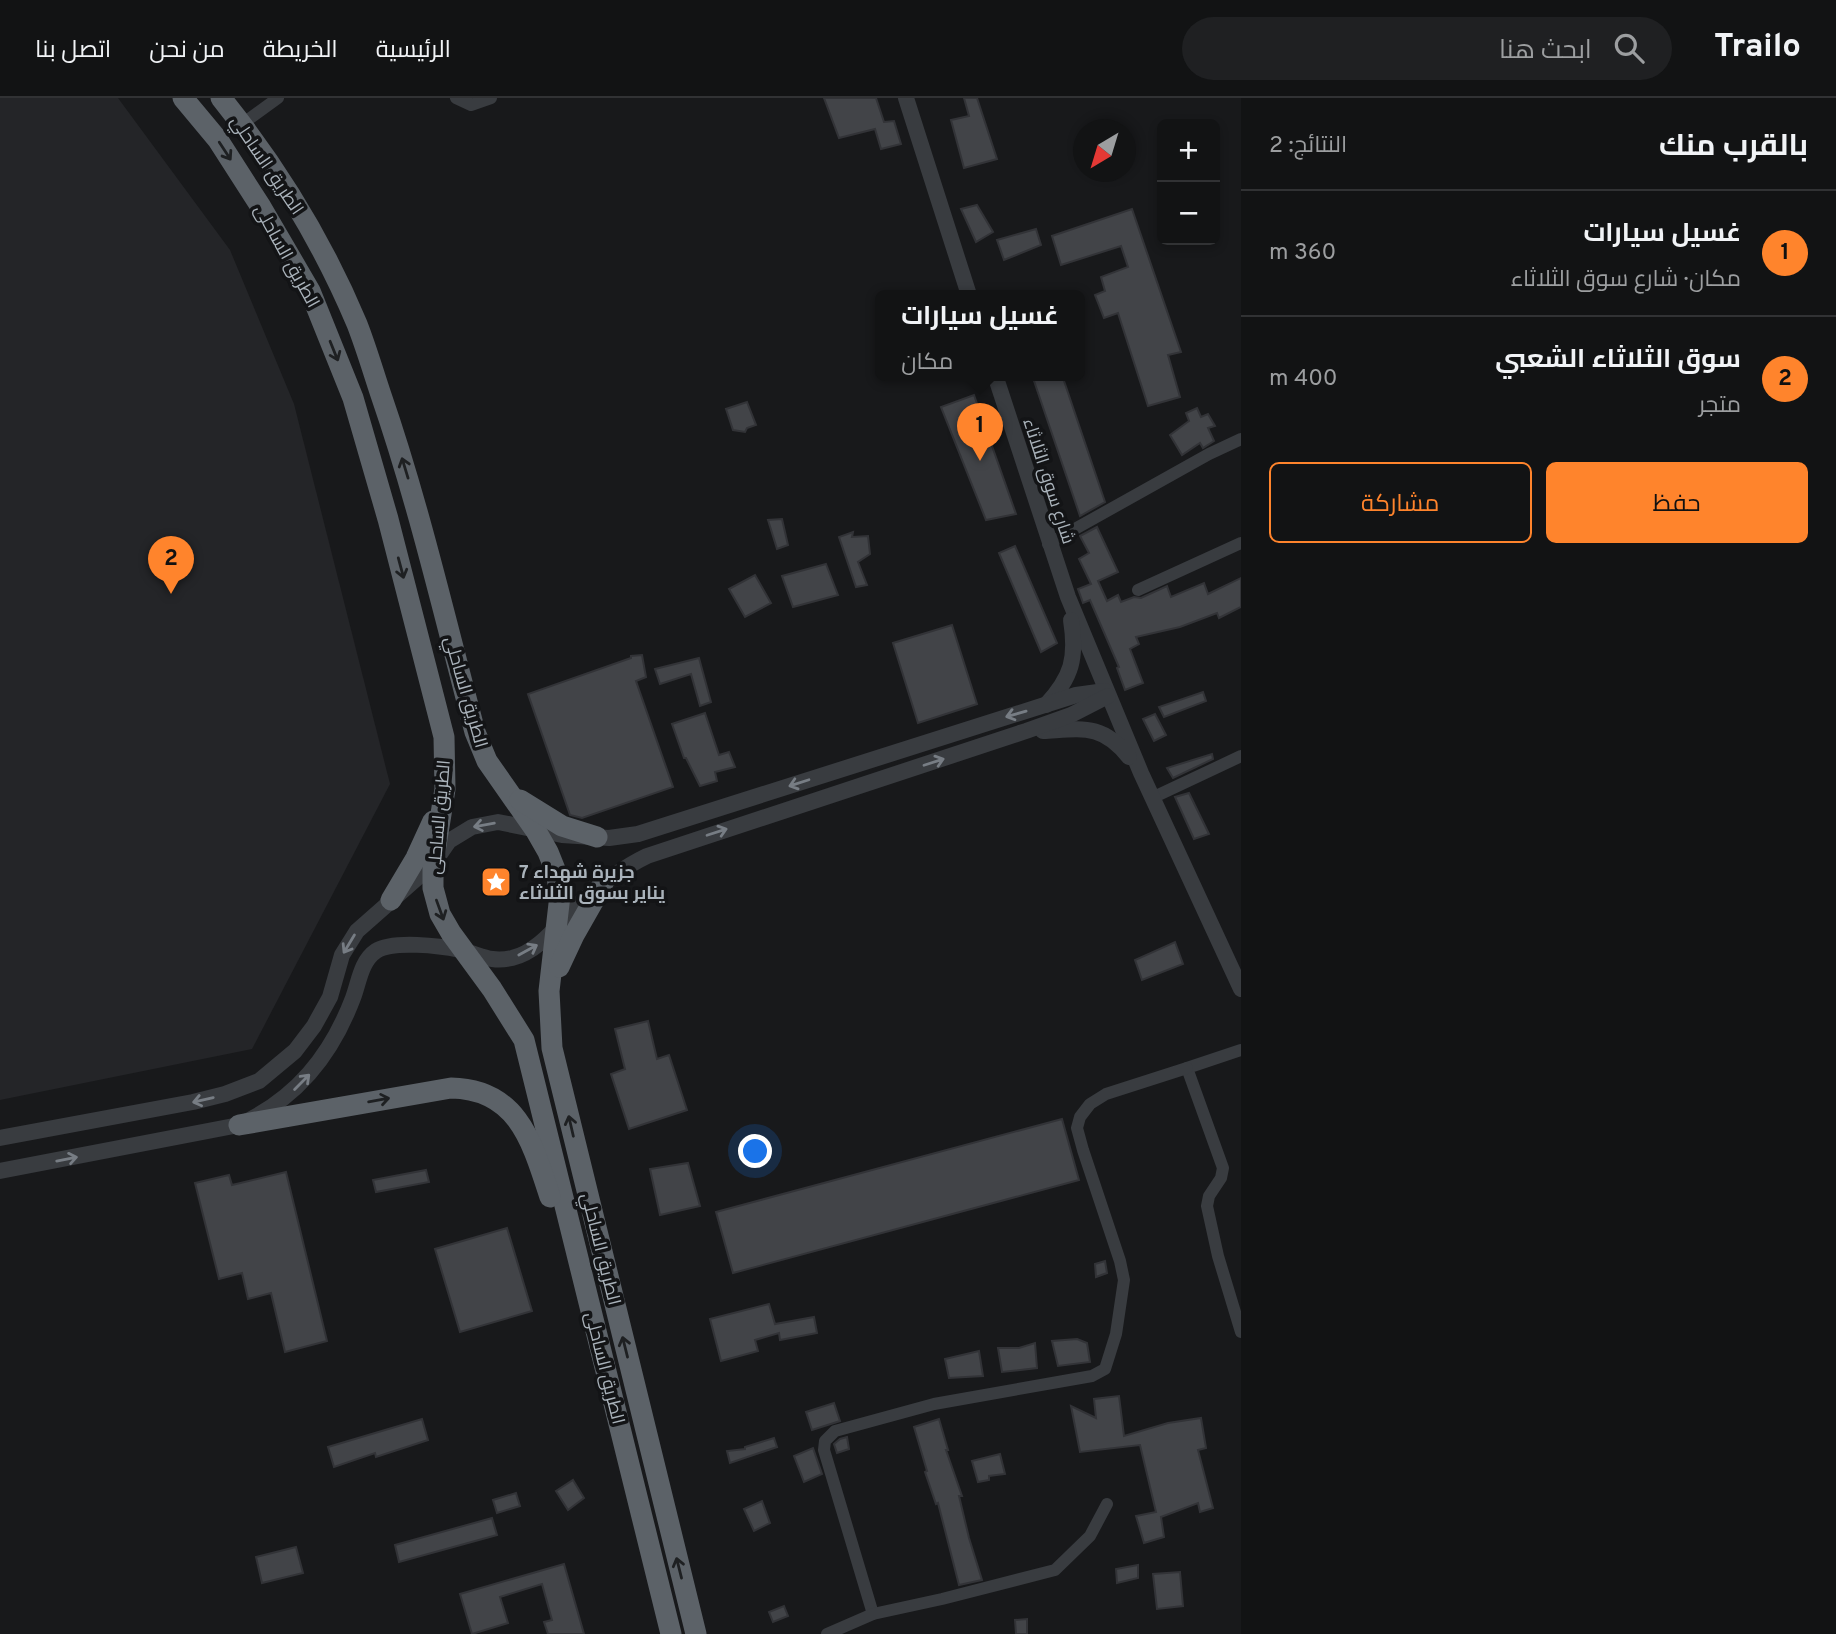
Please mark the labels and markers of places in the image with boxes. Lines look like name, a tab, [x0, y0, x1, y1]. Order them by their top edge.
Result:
pin: 1	[957, 403, 1003, 461]
pin: 2	[148, 536, 194, 594]
place label: جزيرة شهداء 7 يناير بسوق الثلاثاء	[519, 862, 665, 906]
place icon: جزيرة شهداء 7 يناير بسوق الثلاثاء	[479, 865, 513, 899]

